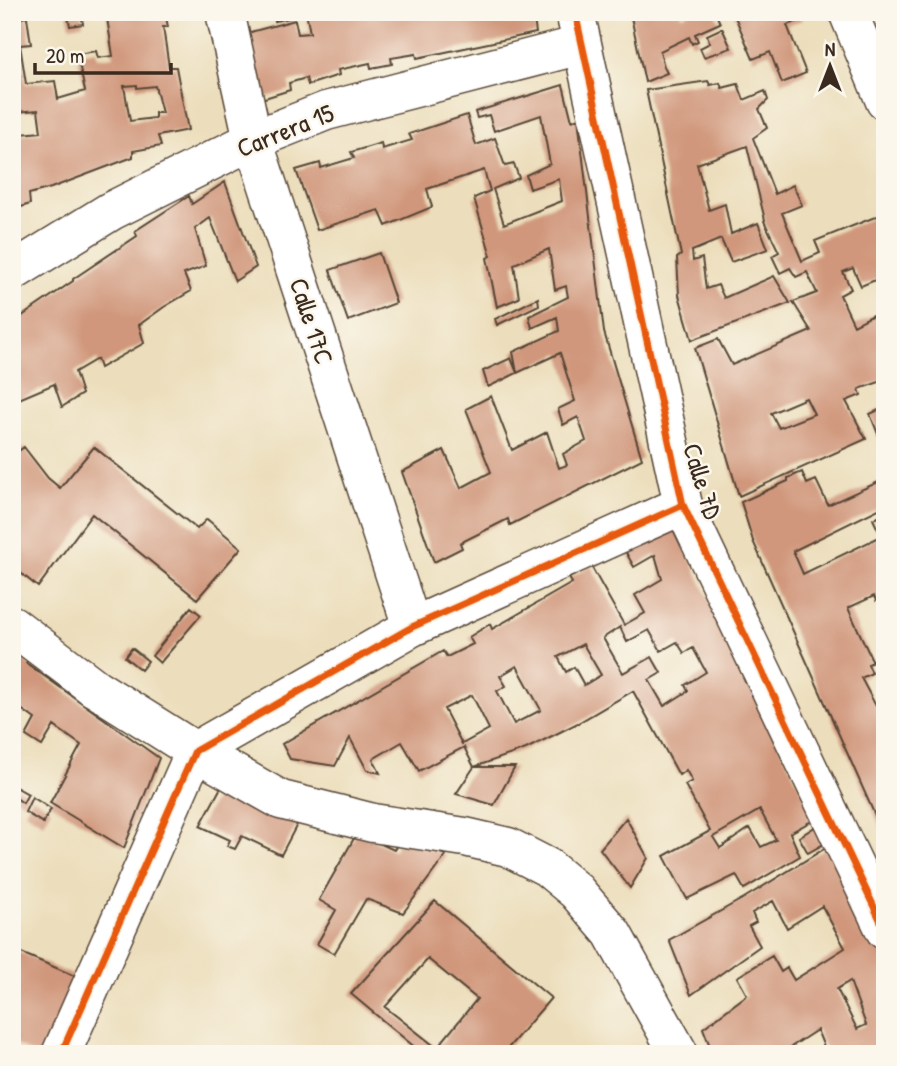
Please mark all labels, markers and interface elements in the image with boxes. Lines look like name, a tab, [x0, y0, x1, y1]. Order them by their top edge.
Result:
scale bar	[35, 32, 172, 76]
north arrow	[796, 32, 866, 102]
text: N	[825, 36, 835, 62]
text: 20 m	[46, 41, 84, 70]
street label: Carrera 15	[231, 95, 339, 165]
street label: Calle 17C	[282, 273, 342, 369]
street label: Calle 7D	[675, 439, 731, 524]

